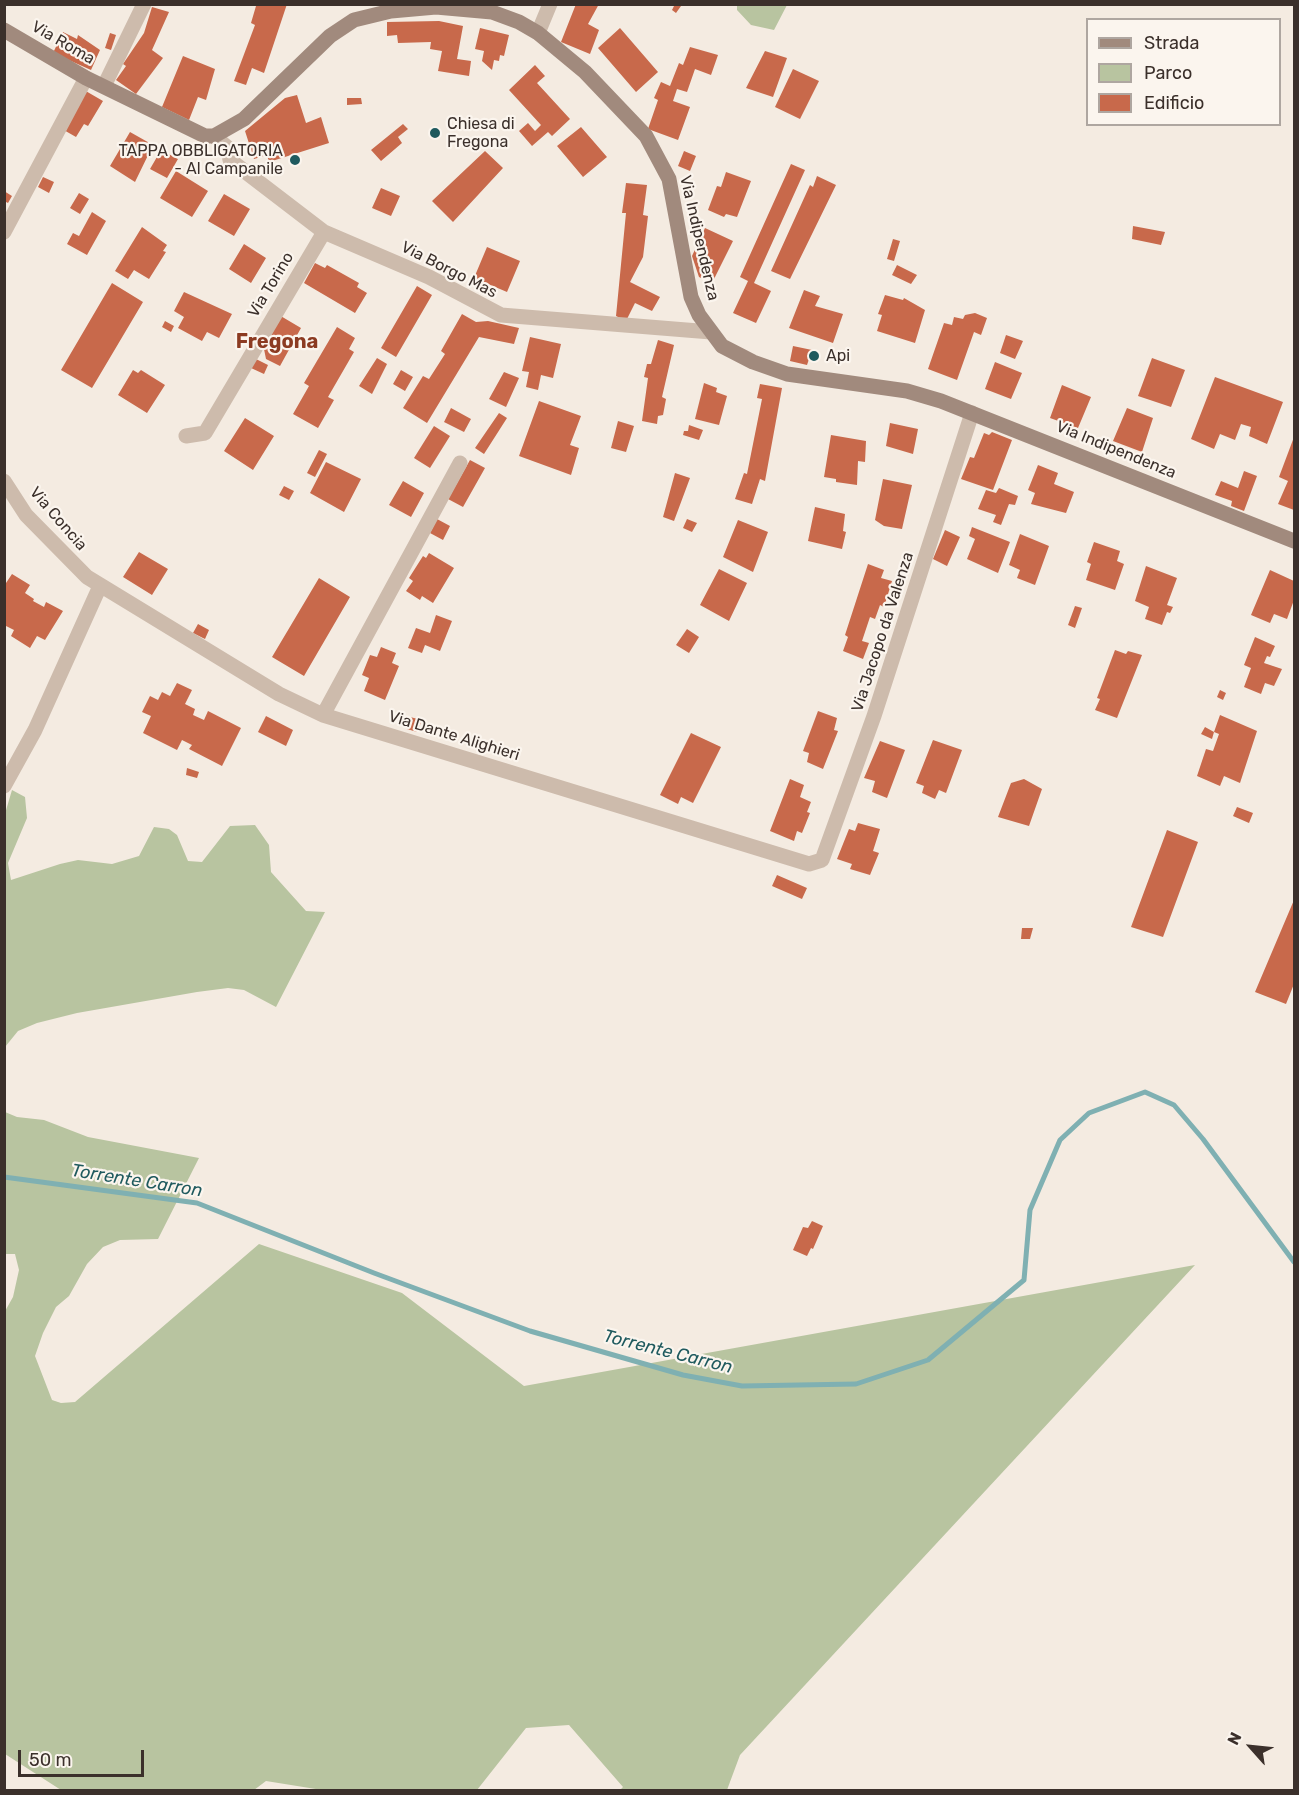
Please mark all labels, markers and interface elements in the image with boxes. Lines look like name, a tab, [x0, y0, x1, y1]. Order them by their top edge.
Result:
street label: Via Roma	[28, 17, 98, 69]
legend	[1086, 18, 1281, 126]
text: Strada	[1144, 32, 1200, 54]
text: Parco	[1144, 62, 1192, 84]
text: Edificio	[1144, 92, 1204, 114]
place label: Chiesa di Fregona	[447, 114, 515, 152]
marker: Chiesa di Fregona	[428, 126, 442, 140]
place label: TAPPA OBBLIGATORIA - Al Campanile	[118, 141, 283, 179]
marker: TAPPA OBBLIGATORIA - Al Campanile	[288, 153, 302, 167]
street label: Via Indipendenza	[675, 174, 723, 302]
street label: Via Borgo Mas	[398, 238, 500, 302]
street label: Via Torino	[244, 249, 298, 321]
district label: Fregona	[236, 330, 318, 354]
place label: Api	[826, 346, 850, 366]
marker: Api	[807, 349, 821, 363]
street label: Via Indipendenza	[1053, 417, 1179, 483]
street label: Via Concia	[25, 483, 91, 555]
street label: Via Jacopo da Valenza	[848, 550, 918, 714]
street label: Via Dante Alighieri	[386, 707, 522, 765]
water label: Torrente Carron	[70, 1160, 204, 1202]
water label: Torrente Carron	[601, 1326, 735, 1378]
north arrow	[1221, 1717, 1281, 1777]
text: N	[1223, 1729, 1246, 1748]
scale bar	[21, 1738, 147, 1776]
text: 50 m	[29, 1749, 72, 1771]

